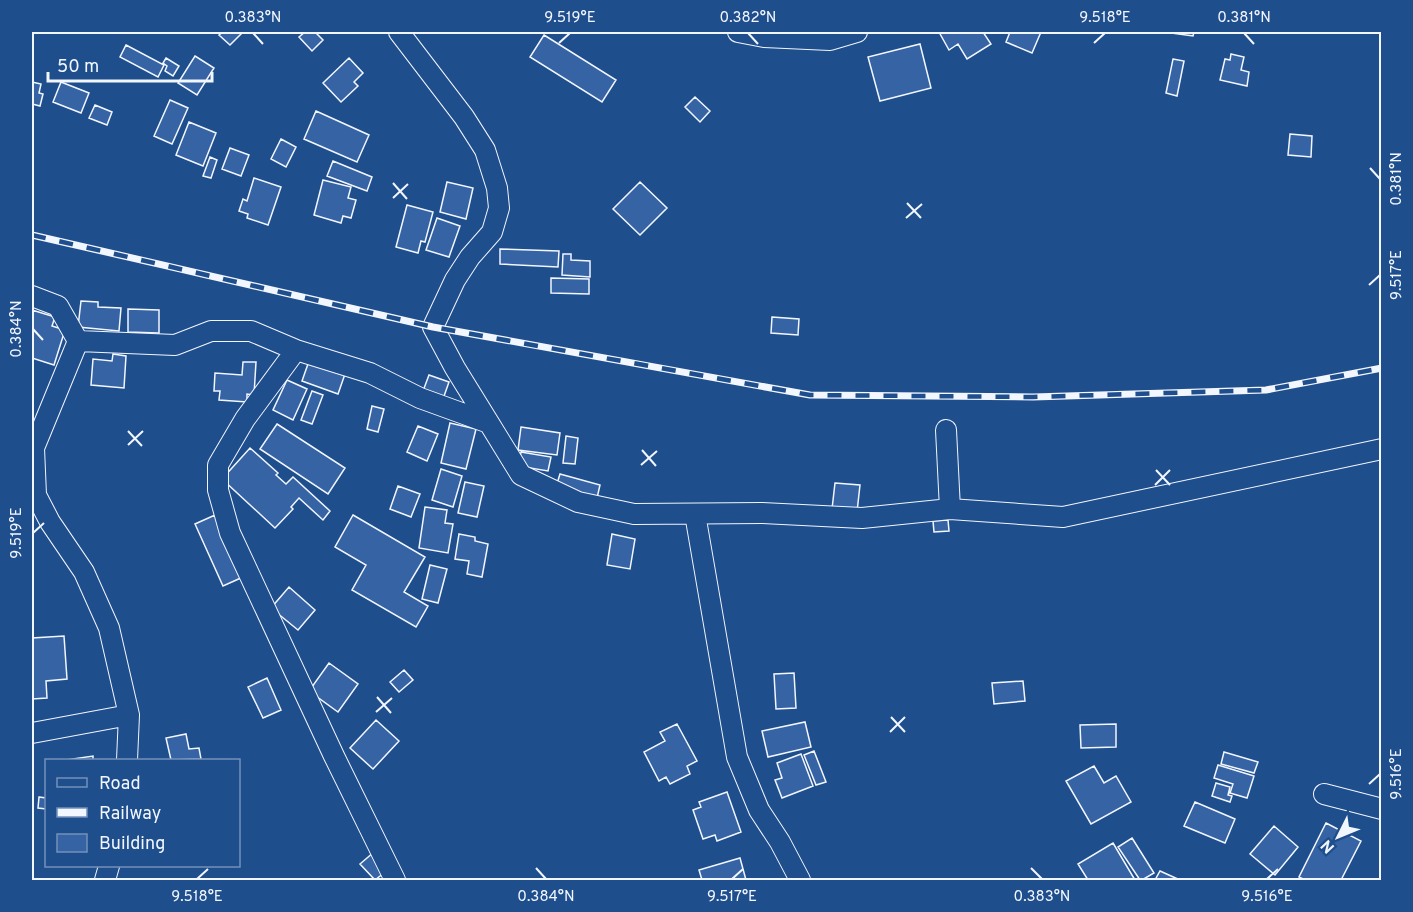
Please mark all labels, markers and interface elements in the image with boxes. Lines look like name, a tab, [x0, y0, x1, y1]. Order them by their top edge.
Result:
text: 0.383°N	[225, 9, 282, 28]
text: 9.519°E	[544, 9, 596, 28]
text: 0.382°N	[720, 9, 776, 28]
text: 9.518°E	[1079, 9, 1131, 28]
text: 0.381°N	[1217, 9, 1271, 28]
scale bar	[48, 45, 212, 83]
text: 50 m	[57, 56, 99, 79]
text: 0.381°N	[1388, 152, 1407, 206]
text: 9.517°E	[1388, 250, 1407, 300]
text: 0.384°N	[8, 300, 27, 358]
text: 9.519°E	[8, 507, 27, 559]
text: 9.516°E	[1388, 748, 1407, 800]
legend	[45, 759, 240, 867]
text: Road	[99, 773, 141, 796]
text: Railway	[99, 803, 161, 826]
north arrow	[1308, 807, 1368, 867]
text: Building	[99, 833, 165, 856]
text: N	[1317, 835, 1340, 857]
text: 9.518°E	[171, 888, 223, 907]
text: 0.384°N	[517, 888, 575, 907]
text: 9.517°E	[707, 888, 757, 907]
text: 0.383°N	[1014, 888, 1071, 907]
text: 9.516°E	[1241, 888, 1293, 907]

